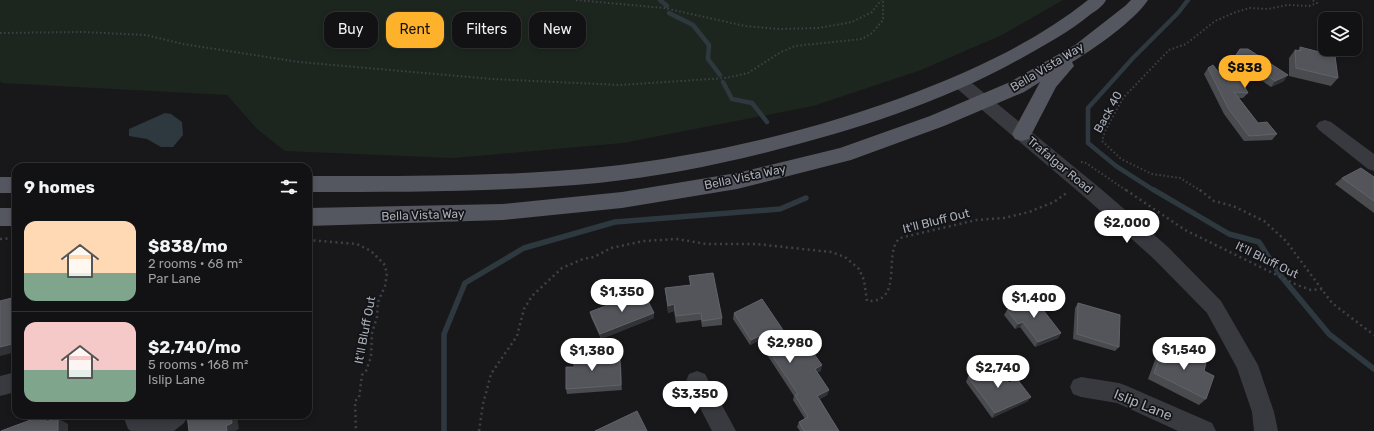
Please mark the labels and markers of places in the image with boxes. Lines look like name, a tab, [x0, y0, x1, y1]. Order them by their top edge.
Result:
pin: $838	[1221, 55, 1269, 89]
pin: $2,000	[1094, 210, 1160, 244]
pin: $1,350	[589, 279, 655, 313]
pin: $1,400	[1001, 285, 1067, 319]
pin: $2,980	[757, 330, 823, 364]
pin: $1,540	[1151, 337, 1217, 371]
pin: $1,380	[559, 338, 625, 372]
pin: $2,740	[965, 355, 1031, 389]
pin: $3,350	[662, 381, 728, 415]

